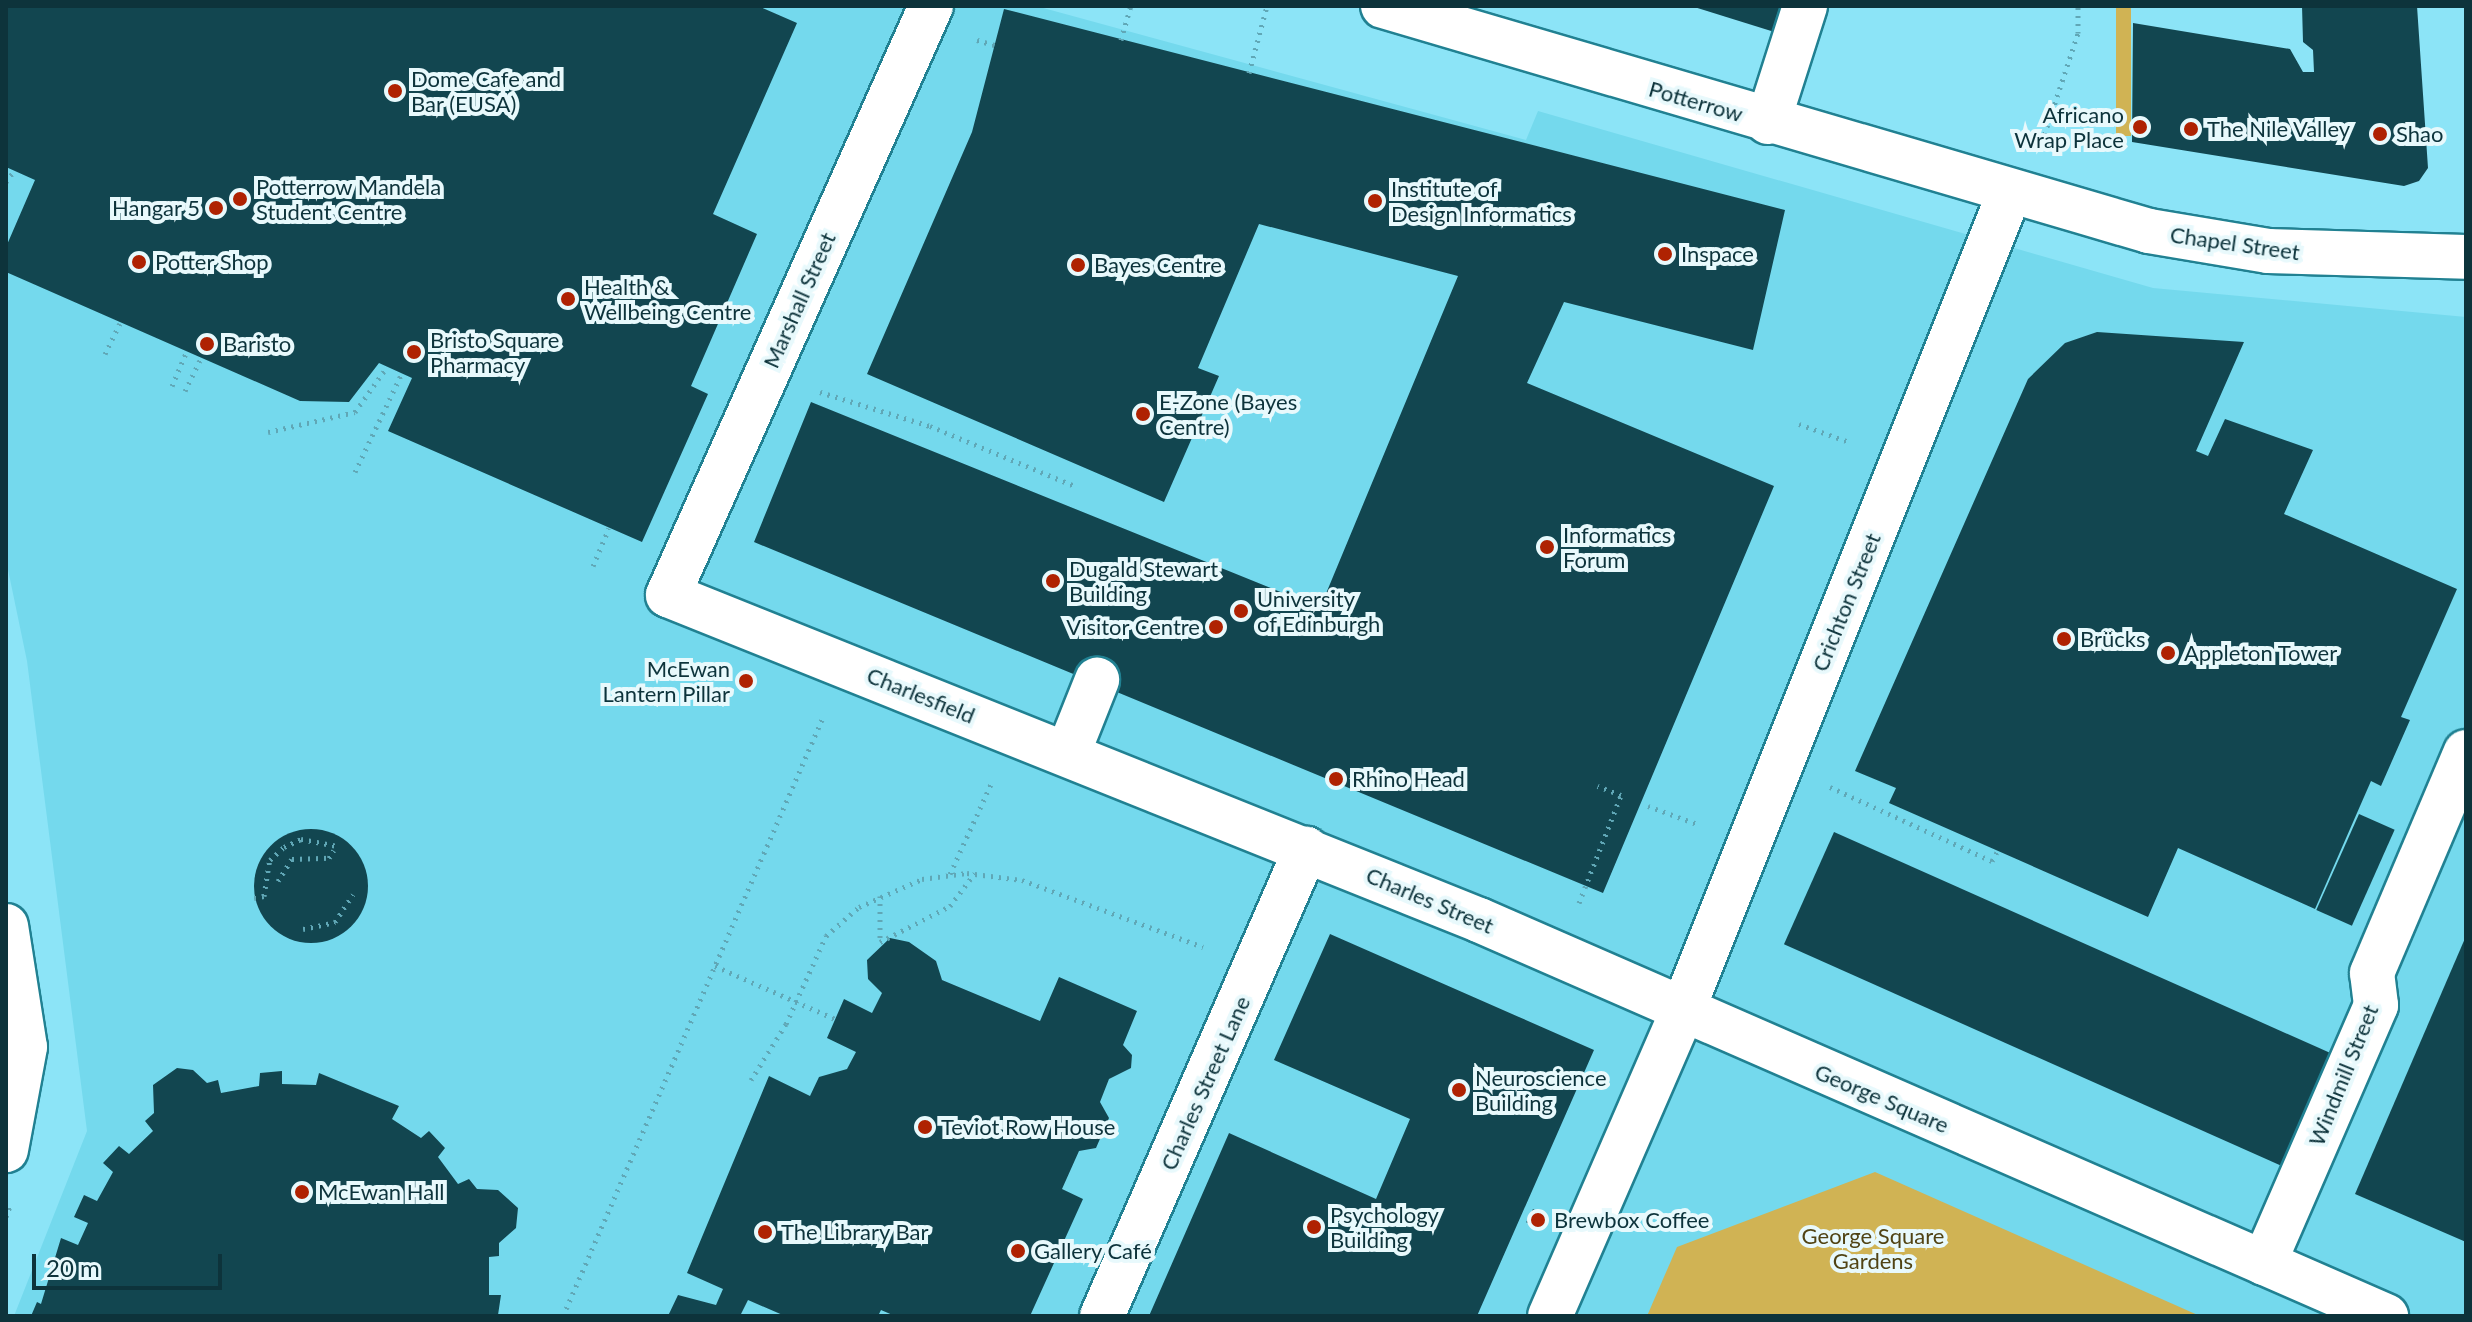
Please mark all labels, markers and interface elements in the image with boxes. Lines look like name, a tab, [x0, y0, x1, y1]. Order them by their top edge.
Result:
place label: Dome Cafe and Bar (EUSA)	[411, 65, 561, 116]
street label: Potterrow	[1646, 75, 1746, 127]
marker: Dome Cafe and Bar (EUSA)	[386, 82, 404, 100]
place label: Africano Wrap Place	[2014, 101, 2124, 152]
place label: The Nile Valley	[2207, 116, 2351, 142]
marker: Africano Wrap Place	[2131, 118, 2149, 136]
marker: The Nile Valley	[2182, 120, 2200, 138]
place label: Shao	[2396, 121, 2443, 147]
marker: Shao	[2371, 125, 2389, 143]
place label: Potterrow Mandela Student Centre	[256, 173, 442, 224]
place label: Institute of Design Informatics	[1391, 175, 1572, 226]
marker: Potterrow Mandela Student Centre	[231, 190, 249, 208]
marker: Institute of Design Informatics	[1366, 192, 1384, 210]
place label: Hangar 5	[112, 195, 200, 221]
marker: Hangar 5	[207, 199, 225, 217]
street label: Chapel Street	[2168, 221, 2302, 265]
street label: Marshall Street	[757, 228, 841, 372]
place label: Inspace	[1681, 241, 1754, 267]
marker: Inspace	[1656, 245, 1674, 263]
place label: Potter Shop	[155, 249, 269, 275]
place label: Bayes Centre	[1094, 252, 1222, 278]
marker: Potter Shop	[130, 253, 148, 271]
marker: Bayes Centre	[1069, 256, 1087, 274]
place label: Health & Wellbeing Centre	[584, 273, 751, 324]
marker: Health & Wellbeing Centre	[559, 290, 577, 308]
place label: Bristo Square Pharmacy	[430, 326, 559, 378]
place label: Baristo	[223, 331, 291, 357]
marker: Baristo	[198, 335, 216, 353]
marker: Bristo Square Pharmacy	[405, 343, 423, 361]
place label: E-Zone (Bayes Centre)	[1159, 388, 1297, 440]
marker: E-Zone (Bayes Centre)	[1134, 405, 1152, 423]
place label: Informatics Forum	[1563, 521, 1671, 572]
street label: Crichton Street	[1806, 529, 1886, 675]
marker: Informatics Forum	[1538, 538, 1556, 556]
place label: Dugald Stewart Building	[1069, 555, 1218, 606]
marker: Dugald Stewart Building	[1044, 572, 1062, 590]
place label: University of Edinburgh	[1257, 585, 1381, 636]
marker: University of Edinburgh	[1232, 602, 1250, 620]
place label: Visitor Centre	[1066, 614, 1200, 640]
marker: Visitor Centre	[1207, 618, 1225, 636]
place label: Brücks	[2080, 626, 2145, 652]
marker: Brücks	[2055, 630, 2073, 648]
place label: Appleton Tower	[2184, 640, 2338, 666]
marker: Appleton Tower	[2159, 644, 2177, 662]
place label: McEwan Lantern Pillar	[603, 655, 730, 706]
street label: Charlesfield	[863, 661, 979, 729]
marker: McEwan Lantern Pillar	[737, 672, 755, 690]
place label: Rhino Head	[1352, 766, 1465, 792]
marker: Rhino Head	[1327, 770, 1345, 788]
street label: Charles Street	[1362, 861, 1498, 939]
street label: Charles Street Lane	[1155, 992, 1255, 1174]
street label: Windmill Street	[2303, 1001, 2383, 1149]
street label: George Square	[1811, 1058, 1953, 1138]
place label: Neuroscience Building	[1475, 1064, 1606, 1116]
marker: Neuroscience Building	[1450, 1081, 1468, 1099]
place label: Teviot Row House	[941, 1114, 1116, 1140]
marker: Teviot Row House	[916, 1118, 934, 1136]
place label: McEwan Hall	[318, 1179, 445, 1205]
marker: McEwan Hall	[293, 1183, 311, 1201]
place label: Psychology Building	[1330, 1201, 1439, 1252]
place label: Brewbox Coffee	[1554, 1207, 1709, 1233]
marker: Brewbox Coffee	[1529, 1211, 1547, 1229]
marker: Psychology Building	[1305, 1218, 1323, 1236]
place label: The Library Bar	[781, 1219, 929, 1245]
park label: George Square Gardens	[1802, 1222, 1944, 1274]
marker: The Library Bar	[756, 1223, 774, 1241]
scale bar	[36, 1238, 226, 1288]
place label: Gallery Café	[1034, 1238, 1152, 1264]
marker: Gallery Café	[1009, 1242, 1027, 1260]
text: 20 m	[46, 1253, 100, 1282]

